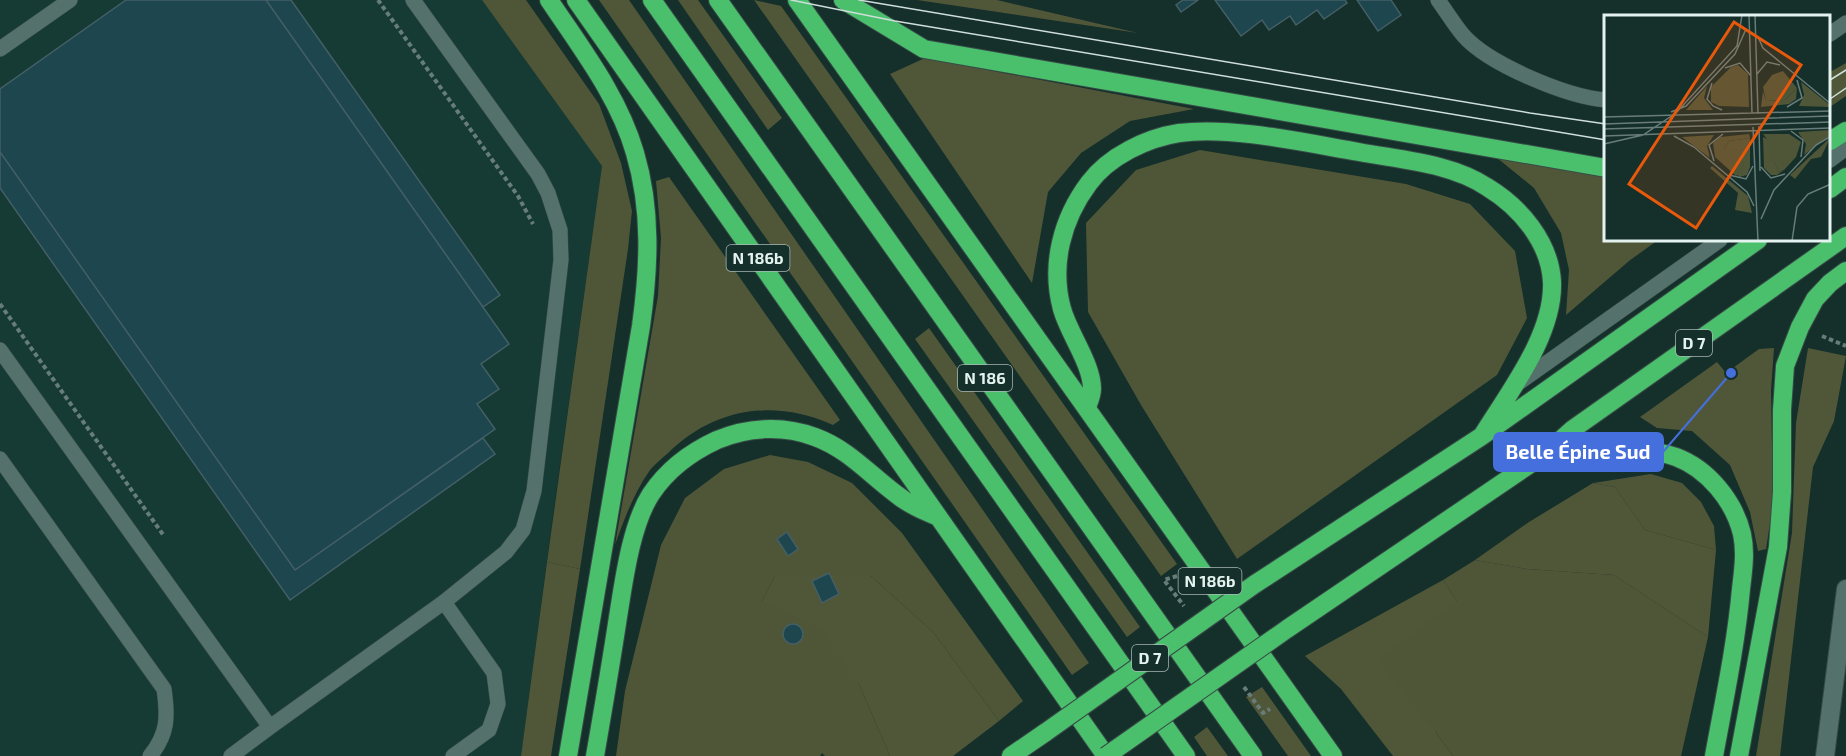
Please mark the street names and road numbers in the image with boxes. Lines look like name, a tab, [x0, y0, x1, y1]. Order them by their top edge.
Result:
road number: N 186b	[726, 245, 789, 271]
road number: D 7	[1676, 330, 1712, 356]
road number: N 186	[958, 365, 1012, 391]
road number: N 186b	[1178, 568, 1242, 594]
road number: D 7	[1132, 645, 1168, 671]

